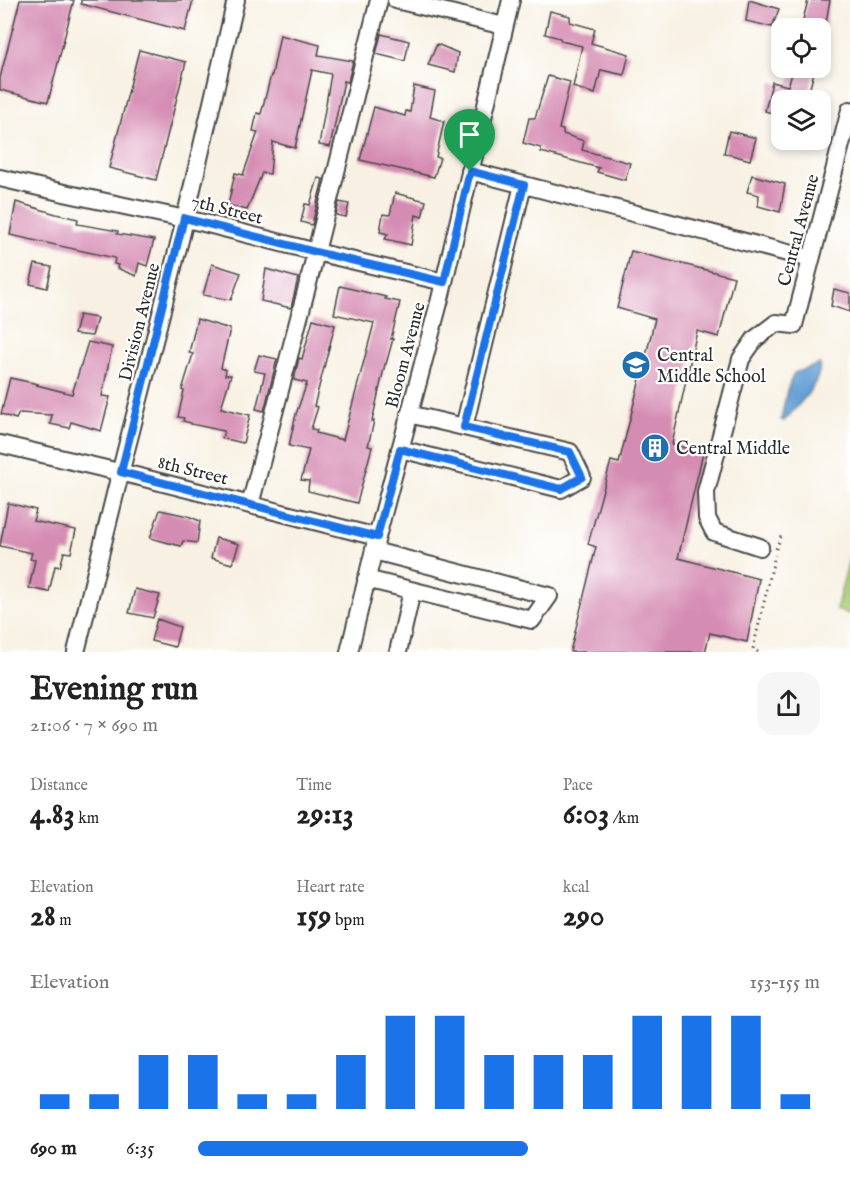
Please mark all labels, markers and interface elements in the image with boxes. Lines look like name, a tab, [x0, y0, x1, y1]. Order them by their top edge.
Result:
map controls	[771, 18, 831, 150]
button: locate	[771, 18, 831, 78]
button: layers	[771, 90, 831, 150]
pin	[444, 109, 495, 171]
icon: arrive	[453, 118, 486, 151]
street label: Central Avenue	[773, 172, 825, 289]
street label: 7th Street	[189, 190, 265, 230]
street label: Division Avenue	[115, 261, 166, 384]
street label: Bloom Avenue	[381, 300, 432, 411]
place label: Central Middle School	[657, 345, 766, 389]
school or university icon: Central Middle School	[620, 349, 652, 381]
building icon: Central Middle	[639, 432, 671, 464]
place label: Central Middle	[676, 438, 790, 461]
street label: 8th Street	[155, 452, 230, 491]
text: Evening run	[30, 669, 198, 711]
button: share	[757, 672, 820, 735]
text: 21:06 · 7 × 690 m	[30, 713, 158, 738]
text: Distance	[30, 776, 88, 796]
text: Time	[296, 776, 332, 796]
text: Pace	[563, 776, 593, 796]
text: 4.83	[30, 796, 75, 834]
text: 29:13	[296, 796, 354, 834]
text: 6:03	[563, 796, 609, 834]
text: km	[75, 809, 99, 829]
text: /km	[609, 809, 639, 829]
text: Elevation	[30, 878, 93, 898]
text: Heart rate	[296, 878, 365, 898]
text: kcal	[563, 878, 589, 898]
text: 28	[30, 898, 56, 936]
text: 159	[296, 898, 331, 936]
text: 290	[563, 898, 605, 936]
text: m	[56, 911, 72, 931]
text: bpm	[331, 911, 365, 931]
text: Elevation	[30, 970, 109, 995]
text: 153–155 m	[749, 970, 820, 995]
text: 690 m	[30, 1136, 77, 1161]
text: 6:35	[126, 1136, 154, 1161]

